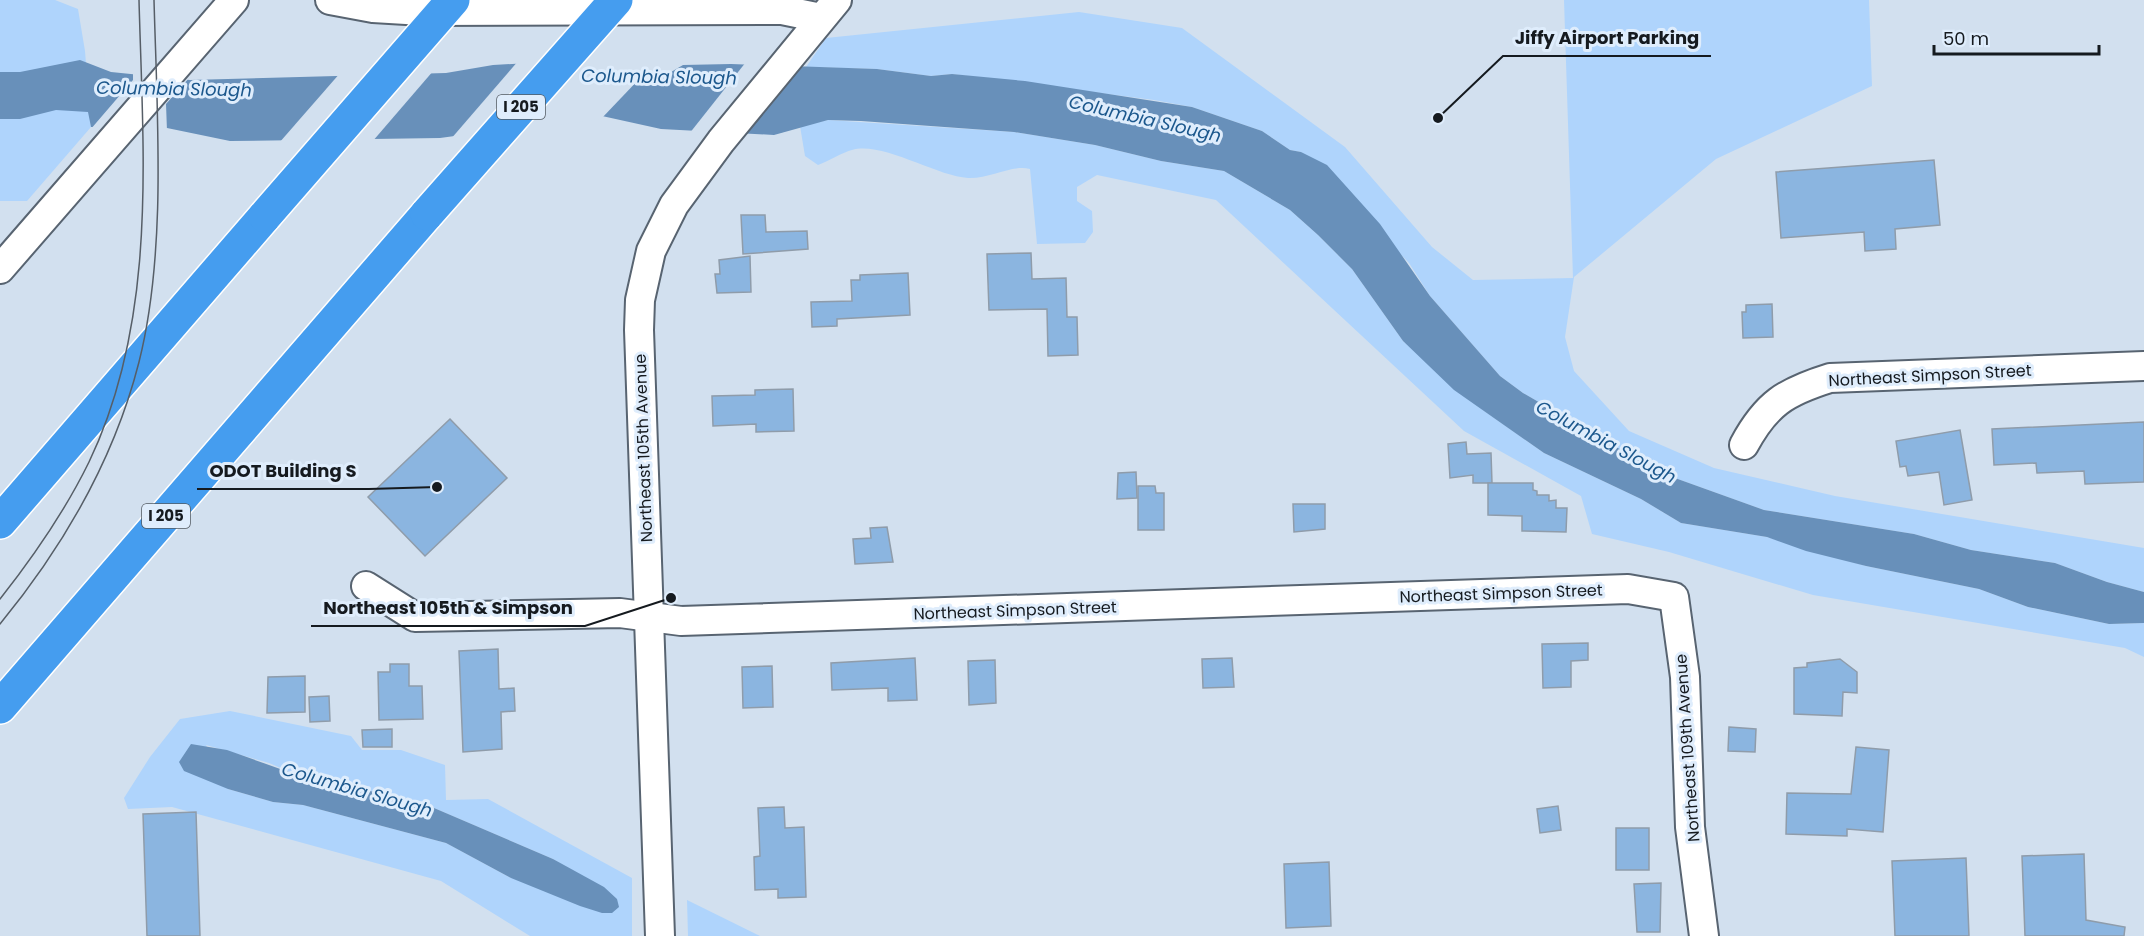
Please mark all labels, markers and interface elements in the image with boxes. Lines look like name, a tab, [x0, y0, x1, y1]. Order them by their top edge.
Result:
scale bar	[1934, 18, 2099, 56]
callout: Jiffy Airport Parking	[1503, 20, 1711, 56]
text: Jiffy Airport Parking	[1515, 25, 1699, 50]
text: 50 m	[1943, 26, 1989, 51]
water label: Columbia Slough	[581, 63, 737, 90]
water label: Columbia Slough	[96, 75, 252, 102]
water label: Columbia Slough	[1066, 89, 1224, 148]
road number: I 205	[497, 95, 545, 119]
street label: Northeast 105th Avenue	[629, 353, 658, 542]
street label: Northeast Simpson Street	[1828, 359, 2032, 392]
water label: Columbia Slough	[1532, 394, 1681, 489]
callout: ODOT Building S	[197, 453, 369, 489]
text: ODOT Building S	[209, 458, 357, 483]
road number: I 205	[142, 504, 190, 528]
street label: Northeast Simpson Street	[1399, 578, 1603, 609]
callout: Northeast 105th & Simpson	[311, 590, 585, 626]
text: Northeast 105th & Simpson	[323, 595, 573, 620]
street label: Northeast Simpson Street	[913, 595, 1117, 626]
street label: Northeast 109th Avenue	[1669, 653, 1706, 843]
water label: Columbia Slough	[279, 756, 435, 823]

